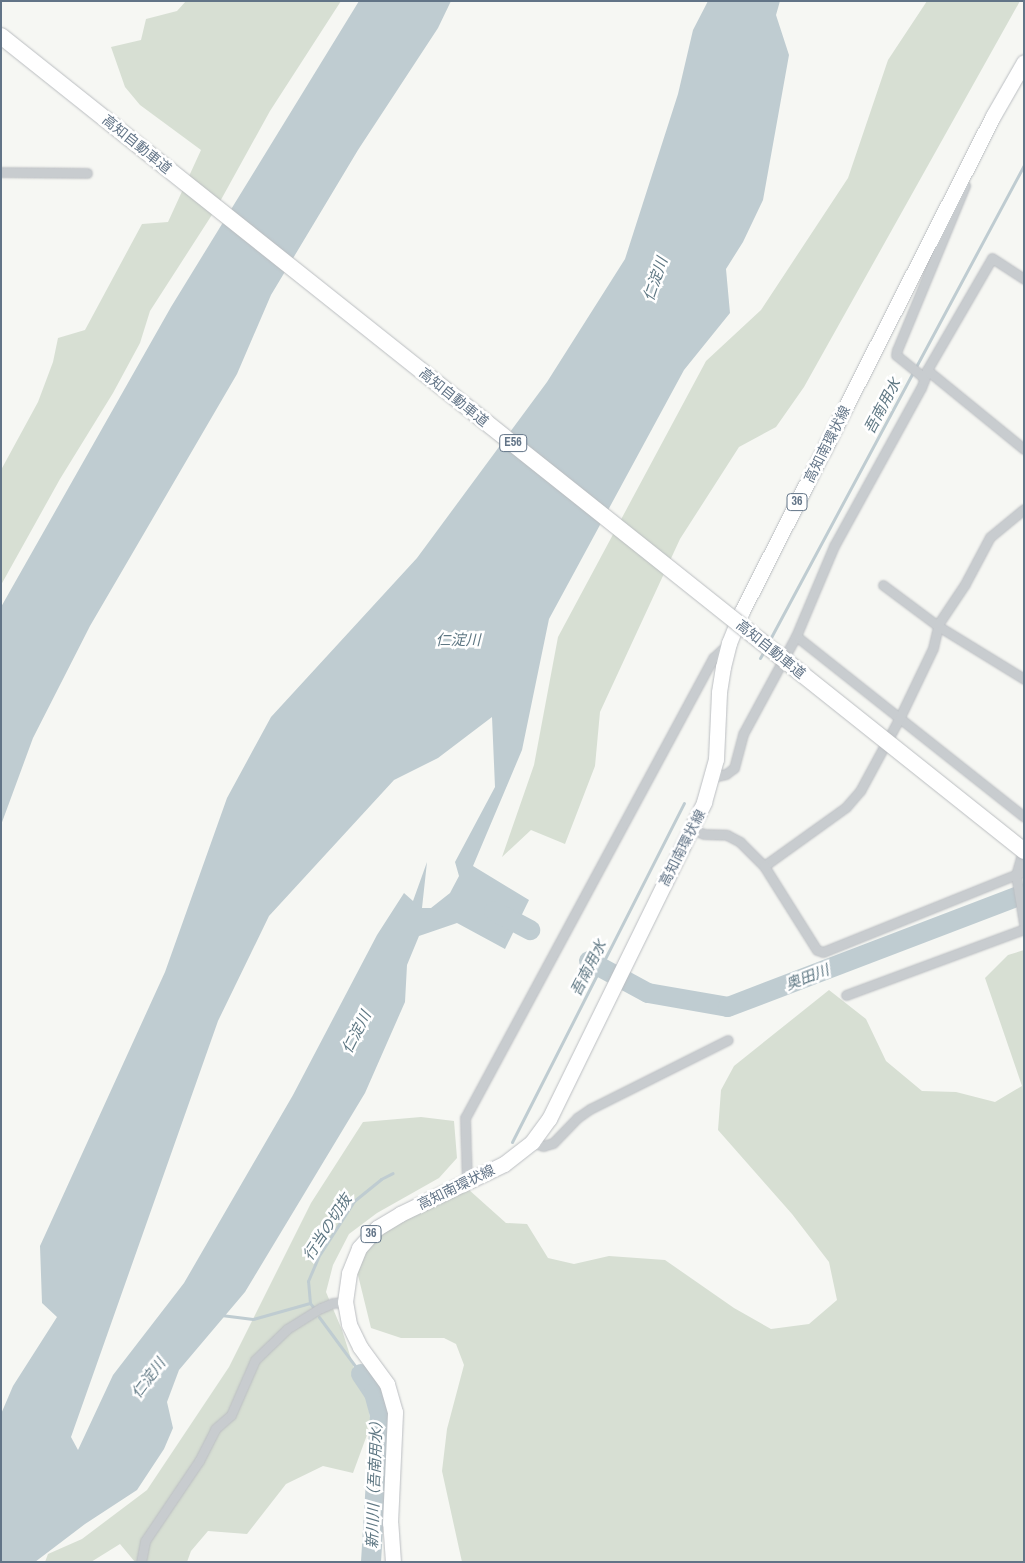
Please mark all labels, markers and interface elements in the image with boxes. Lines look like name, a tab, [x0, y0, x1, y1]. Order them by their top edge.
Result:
street label: 高知自動車道	[99, 111, 175, 177]
water label: 仁淀川	[639, 255, 671, 303]
street label: 高知自動車道	[416, 364, 492, 430]
water label: 吾南用水	[860, 375, 904, 437]
street label: 高知南環状線	[800, 403, 854, 485]
road number: E56	[498, 433, 528, 452]
road number: 36	[786, 492, 808, 512]
street label: 高知自動車道	[733, 616, 809, 682]
water label: 仁淀川	[436, 631, 480, 649]
street label: 高知南環状線	[655, 807, 709, 889]
water label: 吾南用水	[566, 937, 610, 999]
water label: 奥田川	[783, 961, 831, 993]
water label: 仁淀川	[338, 1008, 374, 1056]
street label: 高知南環状線	[415, 1161, 497, 1213]
water label: 行当の切抜	[299, 1191, 355, 1263]
road number: 36	[360, 1224, 382, 1244]
water label: 仁淀川	[127, 1355, 169, 1401]
water label: 新川川（吾南用水）	[363, 1413, 385, 1549]

